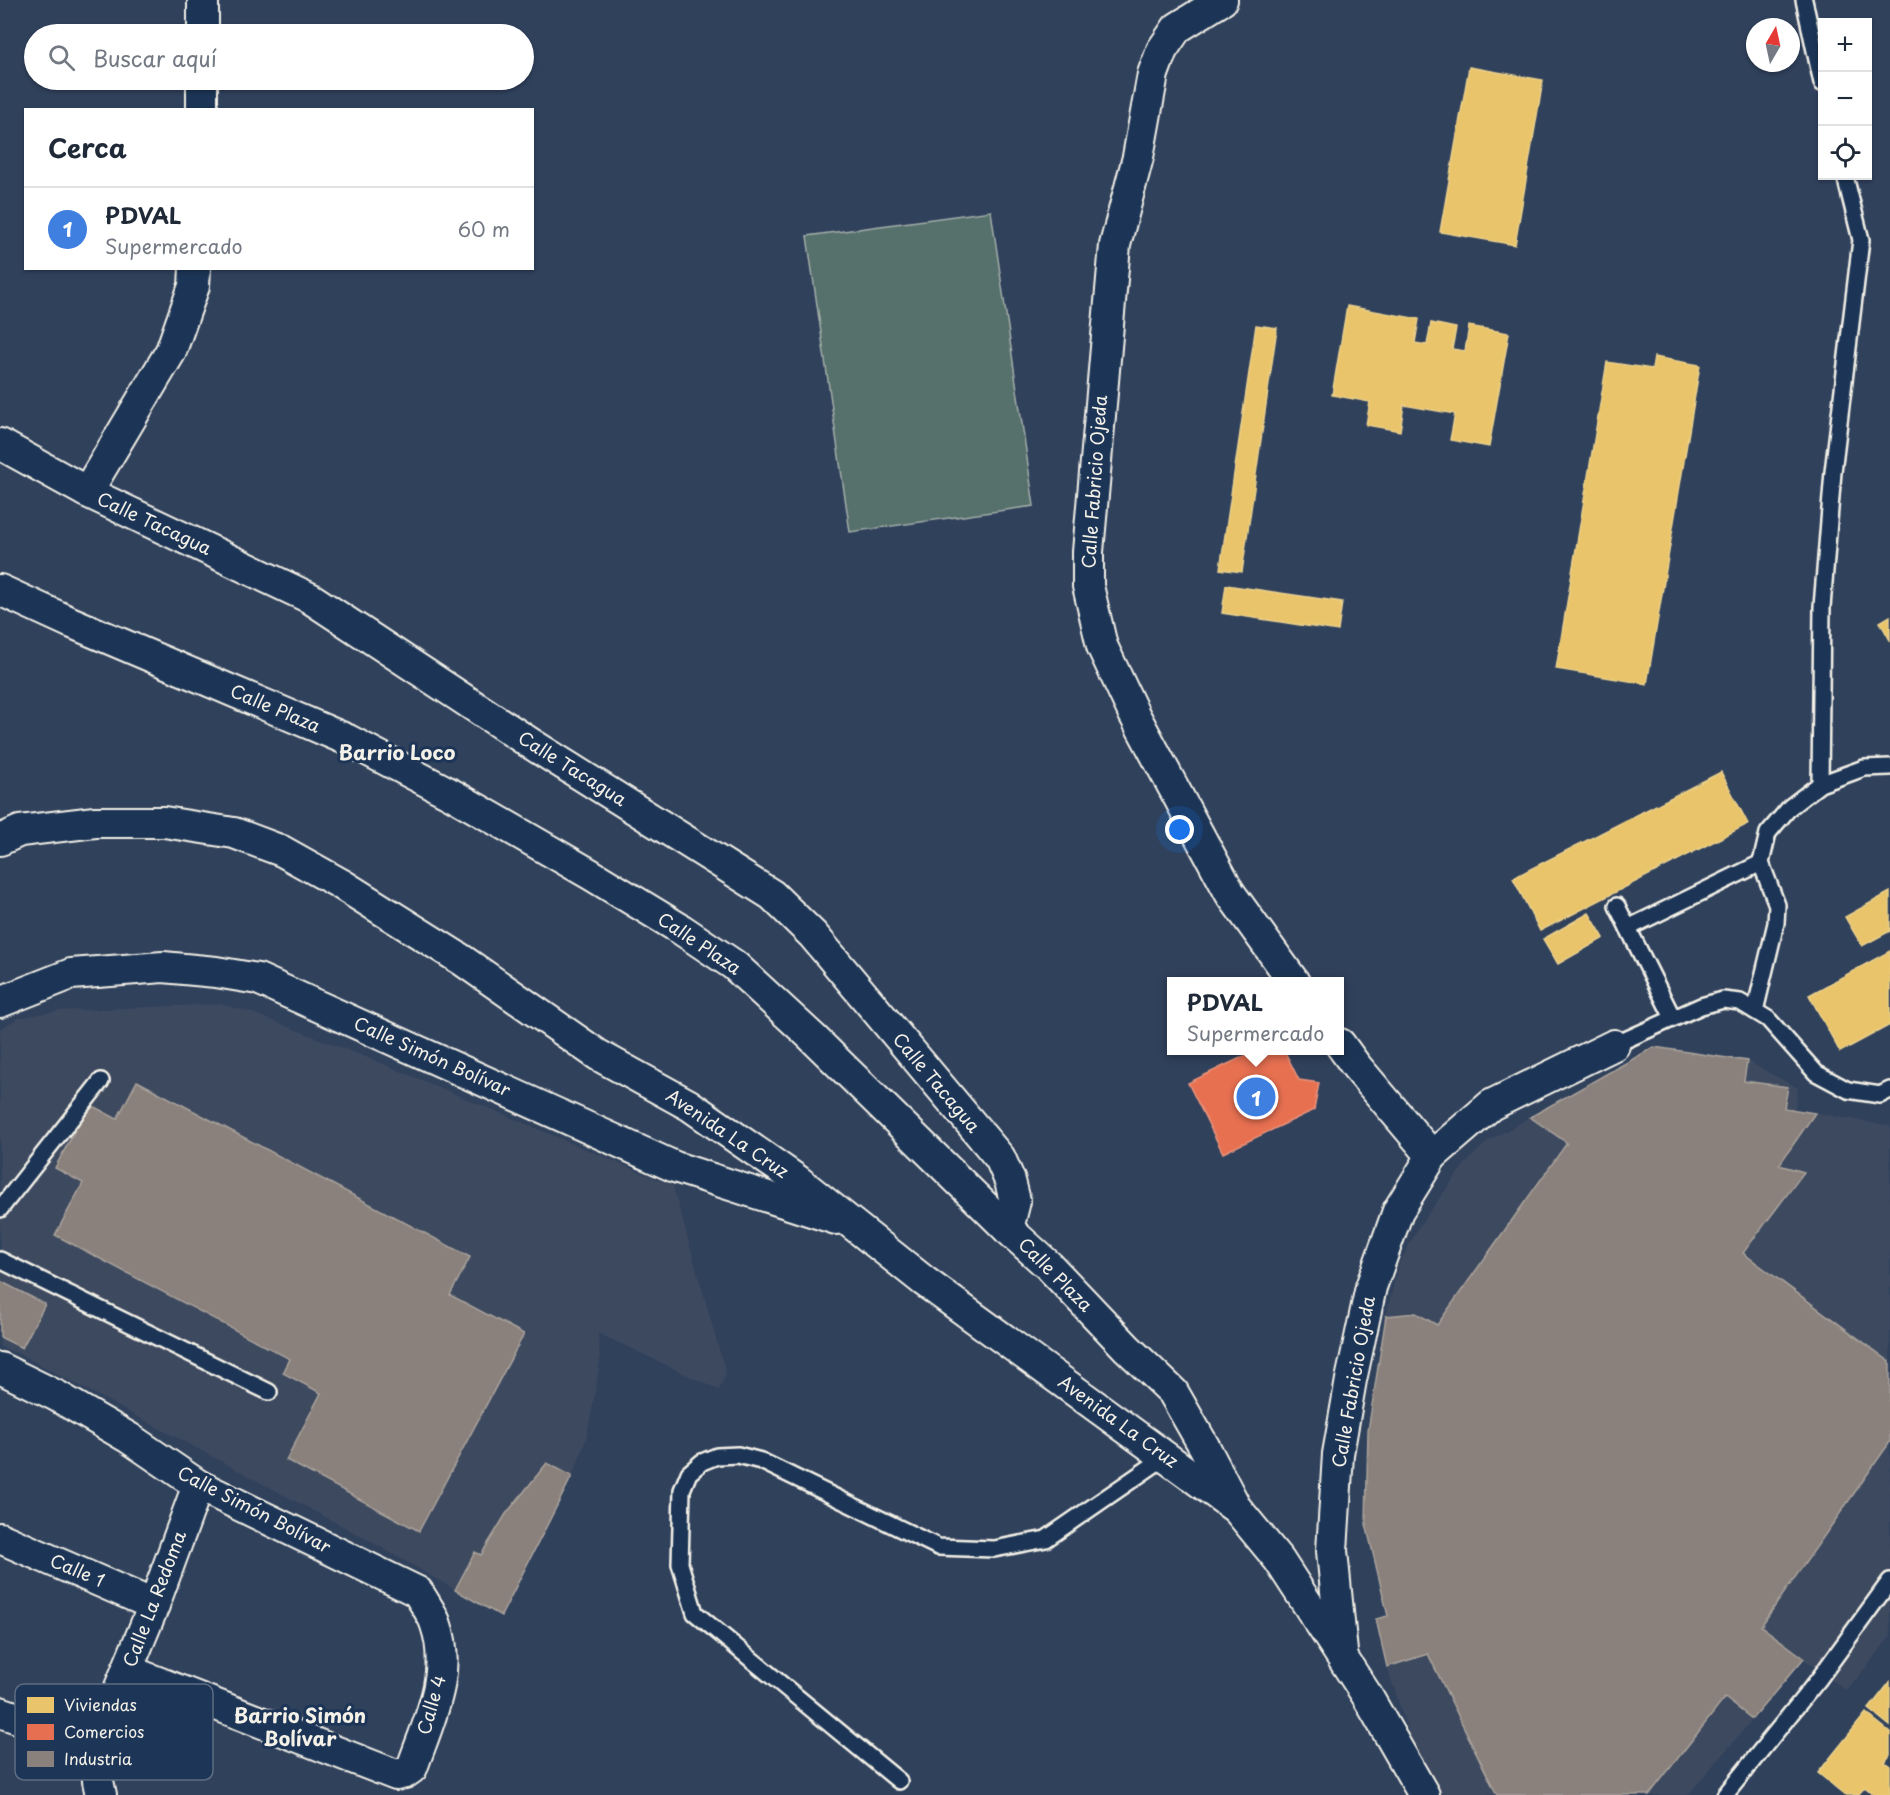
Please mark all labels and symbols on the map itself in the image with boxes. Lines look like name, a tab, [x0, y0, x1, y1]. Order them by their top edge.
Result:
north arrow	[1746, 18, 1800, 72]
street label: Calle Fabricio Ojeda	[1074, 394, 1113, 569]
street label: Calle Tacagua	[93, 484, 217, 561]
street label: Calle Plaza	[226, 677, 325, 739]
street label: Calle Tacagua	[513, 724, 633, 812]
district label: Barrio Loco	[339, 737, 455, 767]
your location	[1165, 815, 1194, 844]
street label: Calle Plaza	[653, 905, 748, 981]
street label: Calle Simón Bolívar	[350, 1009, 516, 1103]
street label: Calle Tacagua	[887, 1026, 988, 1139]
pin: 1	[1236, 1074, 1276, 1120]
street label: Avenida La Cruz	[661, 1082, 795, 1184]
street label: Calle Plaza	[1013, 1231, 1100, 1318]
street label: Calle Fabricio Ojeda	[1324, 1294, 1381, 1470]
street label: Avenida La Cruz	[1053, 1368, 1185, 1474]
street label: Calle Simón Bolívar	[173, 1458, 337, 1559]
street label: Calle La Redoma	[115, 1526, 192, 1671]
street label: Calle 1	[46, 1546, 109, 1593]
street label: Calle 4	[409, 1672, 452, 1738]
legend	[15, 1684, 213, 1780]
text: Viviendas	[64, 1692, 137, 1716]
district label: Barrio Simón Bolívar	[234, 1700, 366, 1753]
text: Comercios	[64, 1719, 144, 1743]
text: Industria	[64, 1746, 132, 1770]

